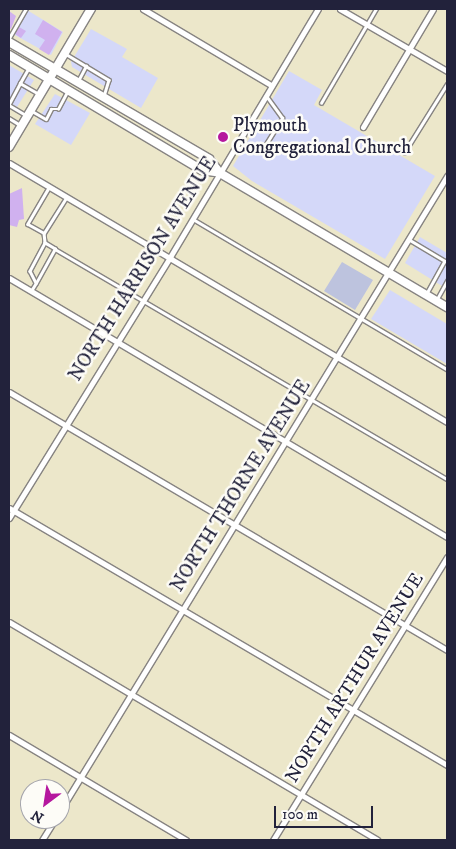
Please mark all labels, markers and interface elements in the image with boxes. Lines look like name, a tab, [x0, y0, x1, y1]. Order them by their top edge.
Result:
place label: Plymouth Congregational Church	[233, 115, 411, 159]
marker: Plymouth Congregational Church	[217, 131, 229, 143]
street label: NORTH HARRISON AVENUE	[64, 152, 222, 386]
street label: NORTH THORNE AVENUE	[166, 376, 316, 596]
street label: NORTH ARTHUR AVENUE	[281, 569, 429, 787]
north arrow	[20, 779, 70, 829]
scale bar	[276, 796, 375, 828]
text: N	[28, 805, 47, 827]
text: 100 m	[282, 805, 318, 824]

